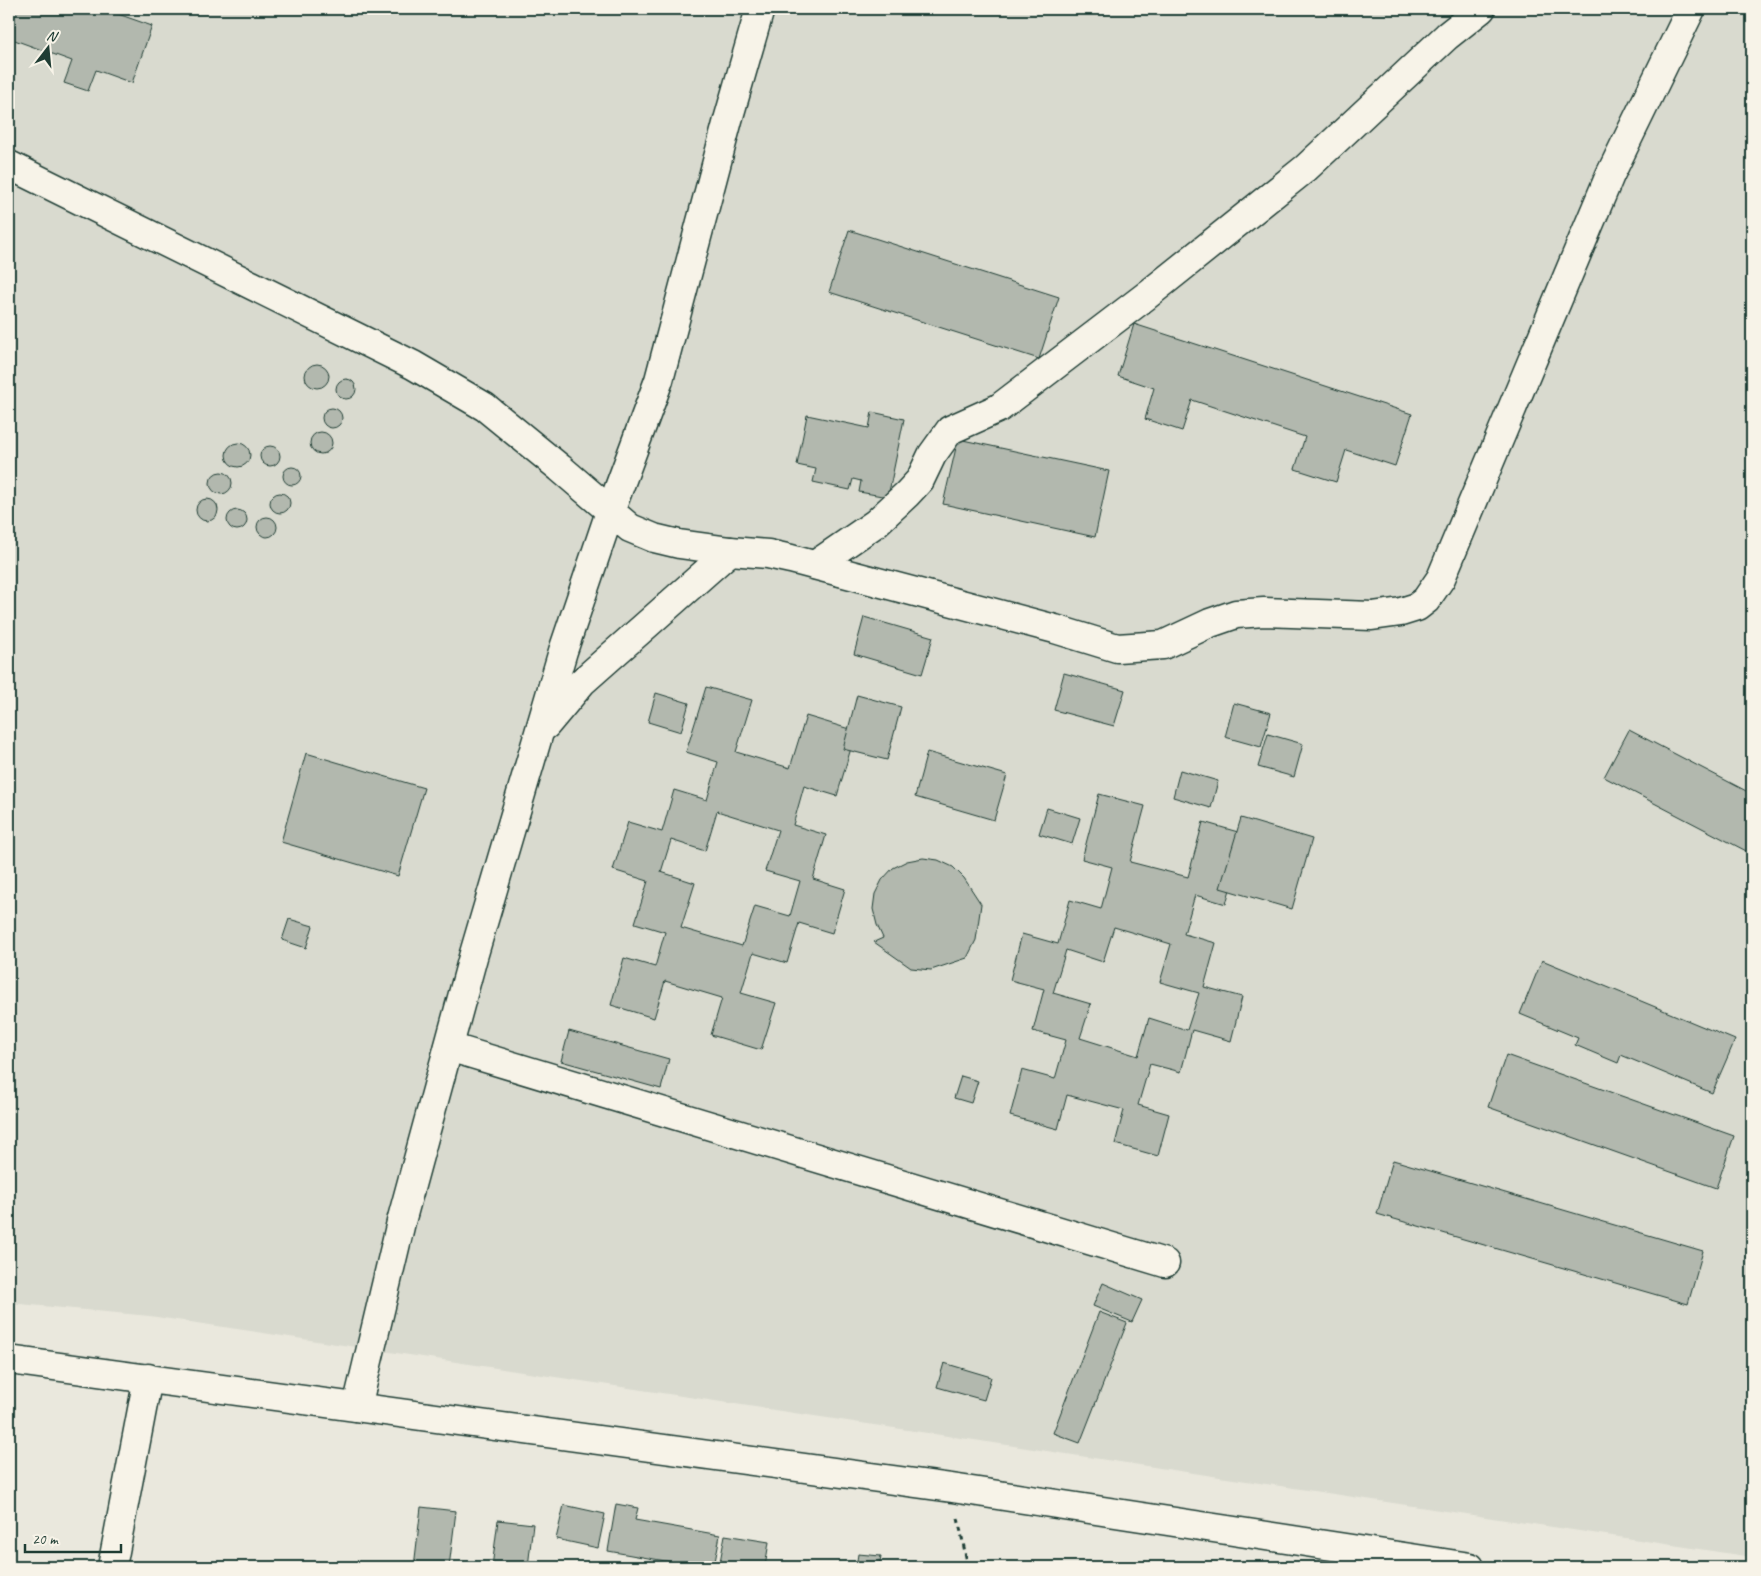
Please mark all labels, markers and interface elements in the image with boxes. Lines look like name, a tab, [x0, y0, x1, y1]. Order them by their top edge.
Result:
north arrow	[22, 22, 72, 72]
text: N	[45, 27, 60, 46]
scale bar	[25, 1521, 121, 1553]
text: 20 m	[32, 1530, 59, 1549]

